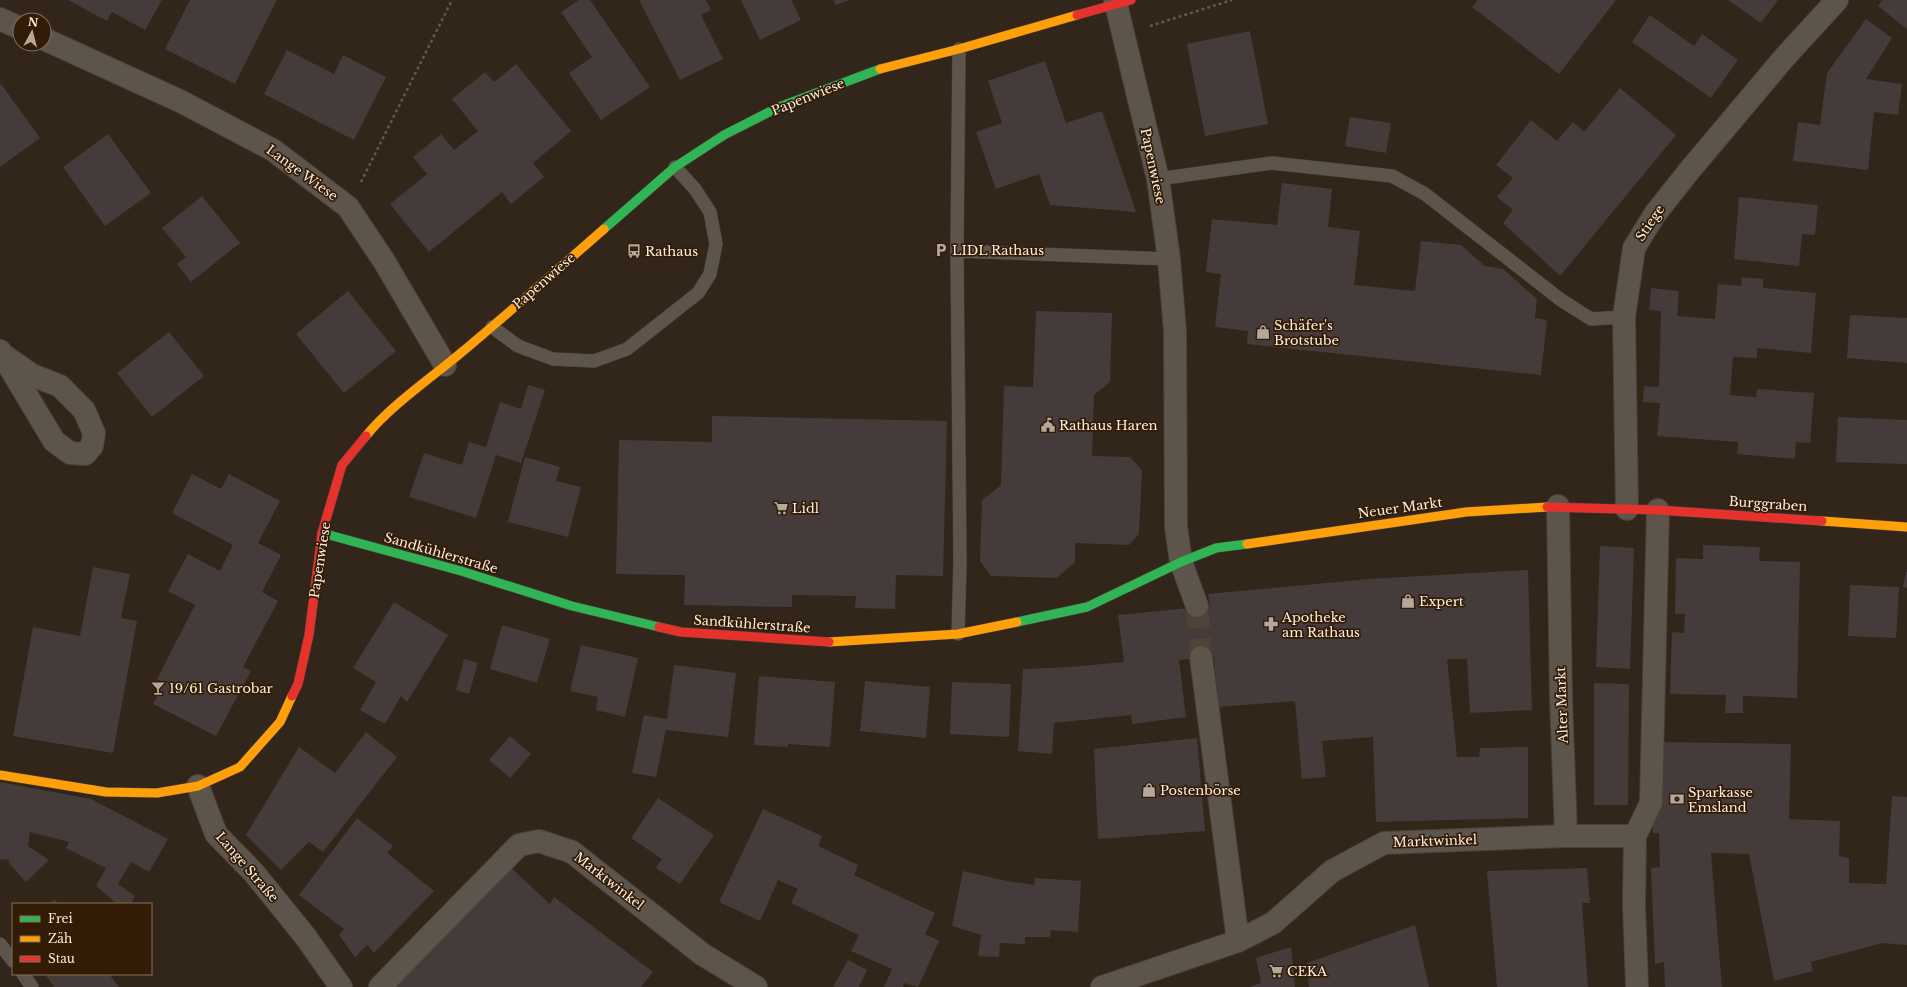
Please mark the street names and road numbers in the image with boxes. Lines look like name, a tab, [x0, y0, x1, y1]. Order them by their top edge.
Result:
street label: Papenwiese	[769, 75, 847, 119]
street label: Papenwiese	[1137, 126, 1169, 206]
street label: Lange Wiese	[263, 141, 341, 205]
street label: Stiege	[1632, 202, 1668, 244]
street label: Papenwiese	[509, 249, 579, 313]
street label: Burggraben	[1728, 493, 1808, 515]
street label: Neuer Markt	[1357, 494, 1443, 522]
street label: Papenwiese	[306, 521, 334, 599]
street label: Sandkühlerstraße	[382, 529, 500, 577]
street label: Sandkühlerstraße	[693, 611, 811, 637]
street label: Alter Markt	[1552, 666, 1572, 745]
street label: Lange Straße	[212, 828, 282, 906]
street label: Marktwinkel	[1393, 831, 1477, 851]
street label: Marktwinkel	[571, 848, 647, 914]

